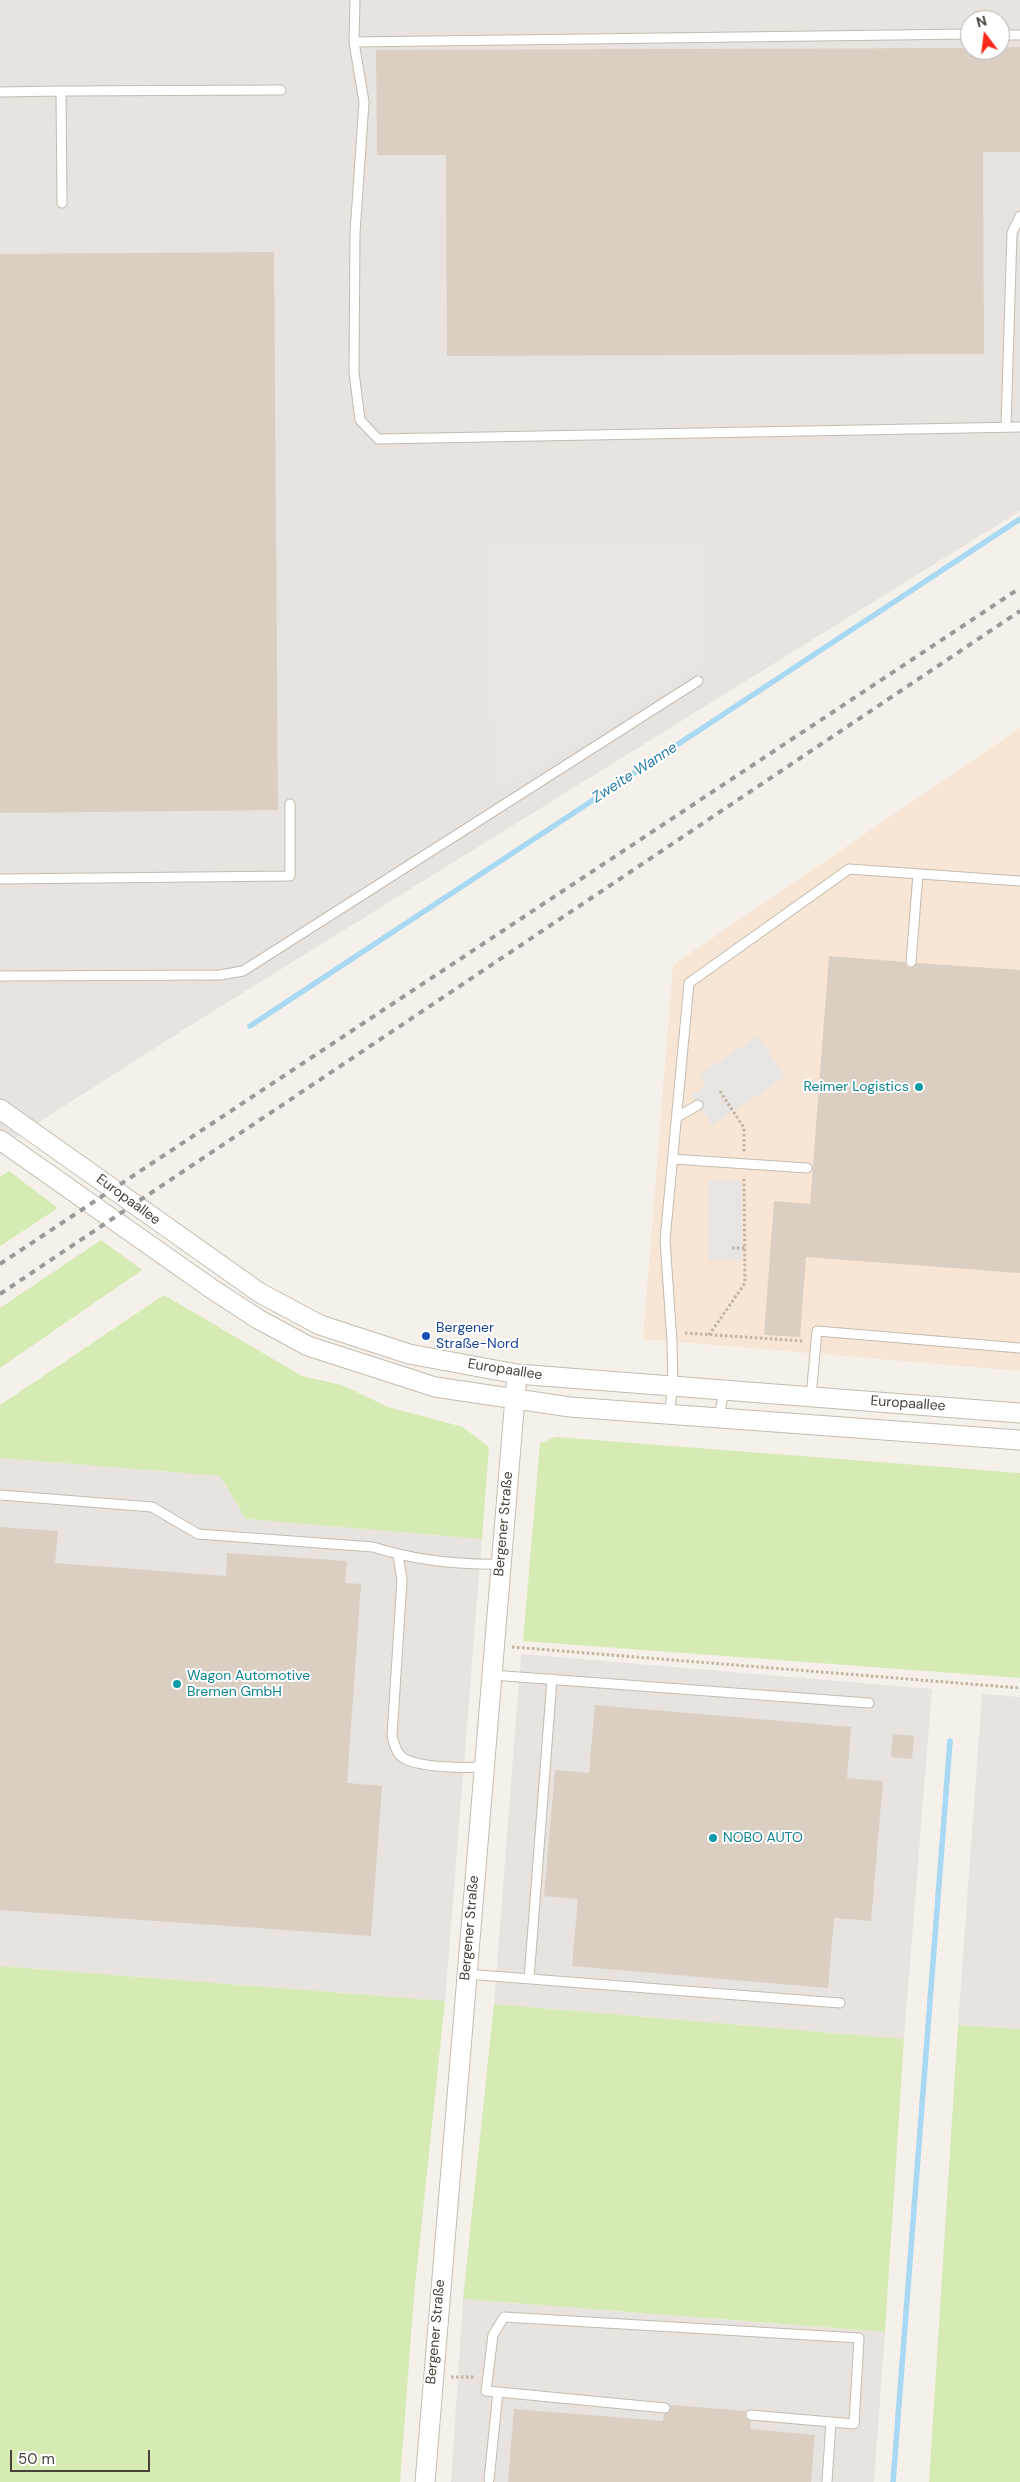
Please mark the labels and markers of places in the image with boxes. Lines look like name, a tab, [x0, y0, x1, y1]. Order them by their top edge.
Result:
place label: Reimer Logistics	[804, 1079, 909, 1095]
marker: Reimer Logistics	[913, 1081, 925, 1093]
place label: Bergener Straße-Nord	[436, 1320, 519, 1352]
marker: Bergener Straße-Nord	[420, 1330, 432, 1342]
place label: Wagon Automotive Bremen GmbH	[187, 1668, 310, 1700]
marker: Wagon Automotive Bremen GmbH	[171, 1678, 183, 1690]
place label: NOBO AUTO	[723, 1830, 803, 1846]
marker: NOBO AUTO	[707, 1832, 719, 1844]

